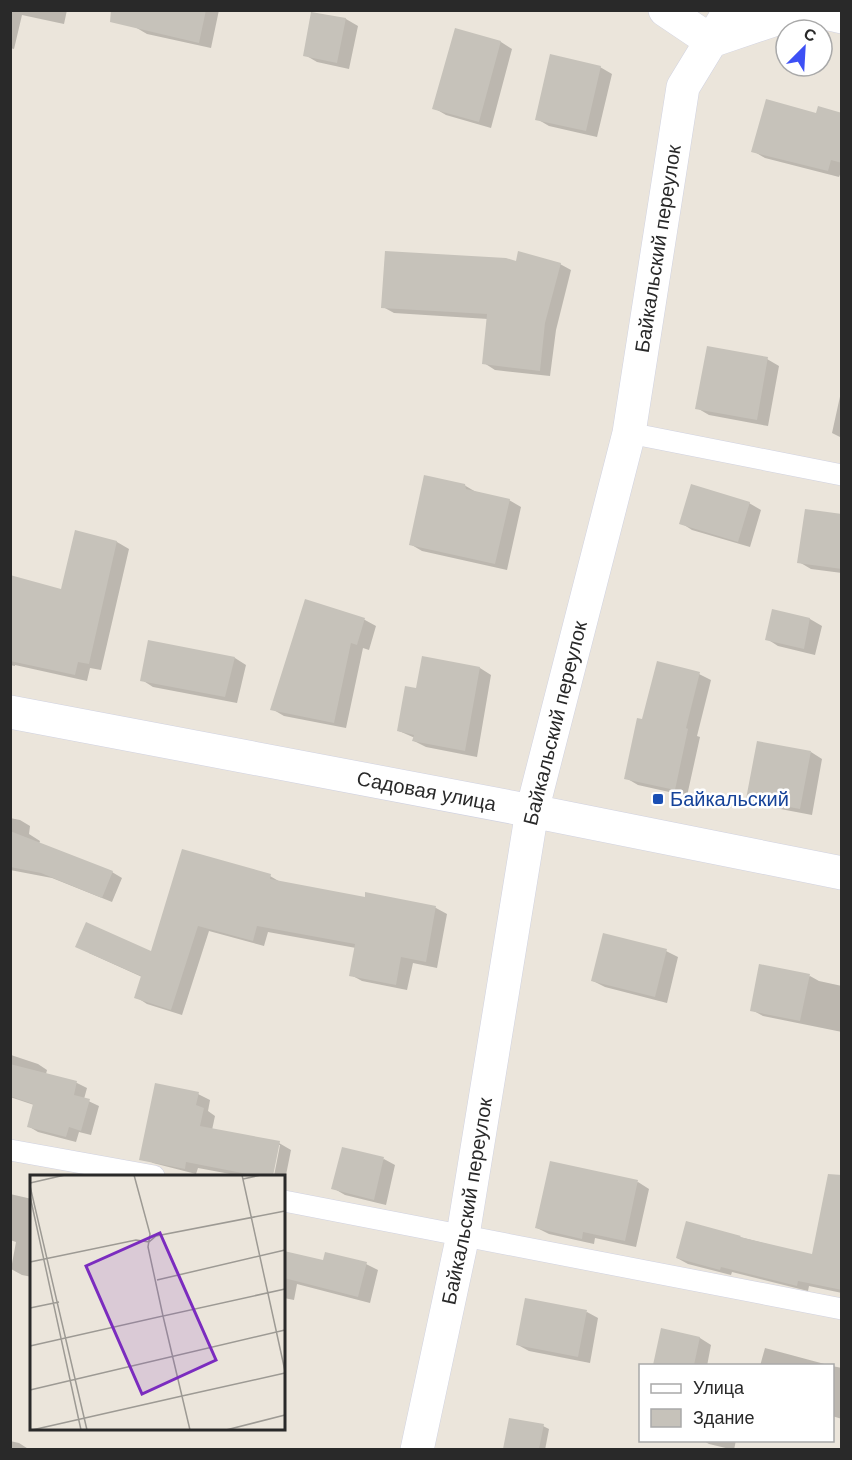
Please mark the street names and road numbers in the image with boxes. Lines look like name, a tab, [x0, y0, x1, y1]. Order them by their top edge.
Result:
street label: Байкальский переулок	[631, 143, 685, 354]
street label: Байкальский переулок	[519, 618, 591, 827]
street label: Садовая улица	[355, 767, 499, 815]
street label: Байкальский переулок	[437, 1096, 496, 1307]

